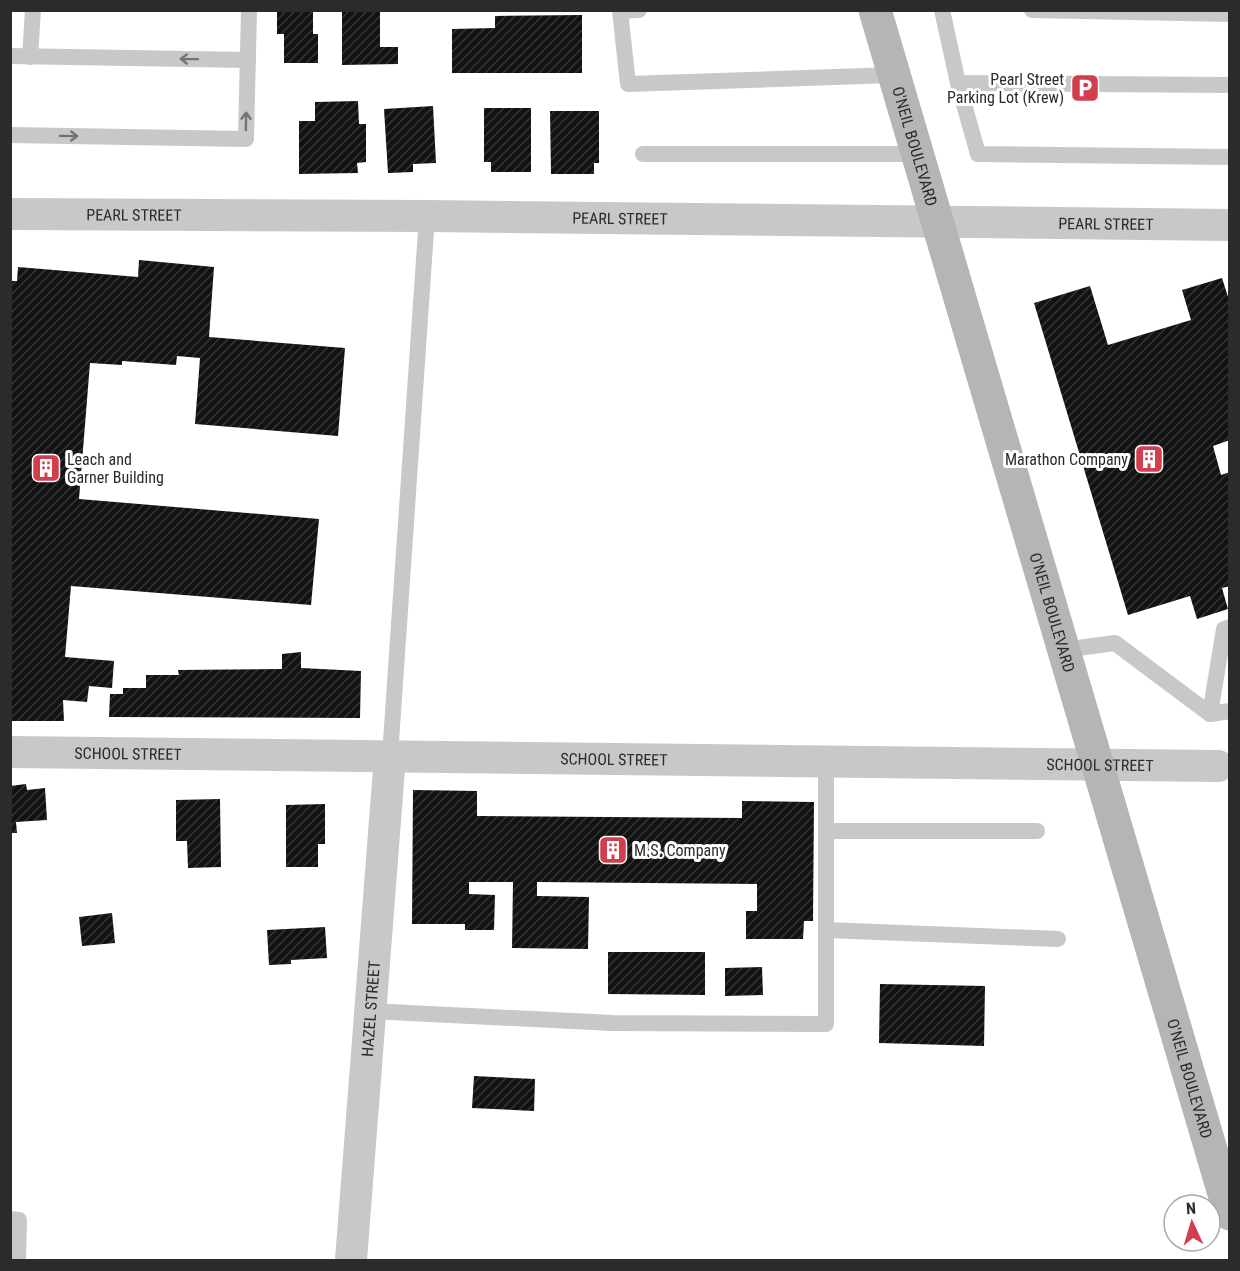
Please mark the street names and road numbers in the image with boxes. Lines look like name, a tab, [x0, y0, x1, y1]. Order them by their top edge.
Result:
street label: O'NEIL BOULEVARD	[888, 84, 941, 208]
street label: PEARL STREET	[86, 205, 182, 225]
street label: PEARL STREET	[572, 209, 668, 229]
street label: PEARL STREET	[1058, 214, 1154, 234]
street label: O'NEIL BOULEVARD	[1026, 550, 1079, 675]
street label: SCHOOL STREET	[74, 744, 182, 764]
street label: SCHOOL STREET	[560, 749, 668, 770]
street label: SCHOOL STREET	[1046, 755, 1154, 775]
street label: HAZEL STREET	[358, 960, 384, 1058]
street label: O'NEIL BOULEVARD	[1163, 1017, 1216, 1141]

